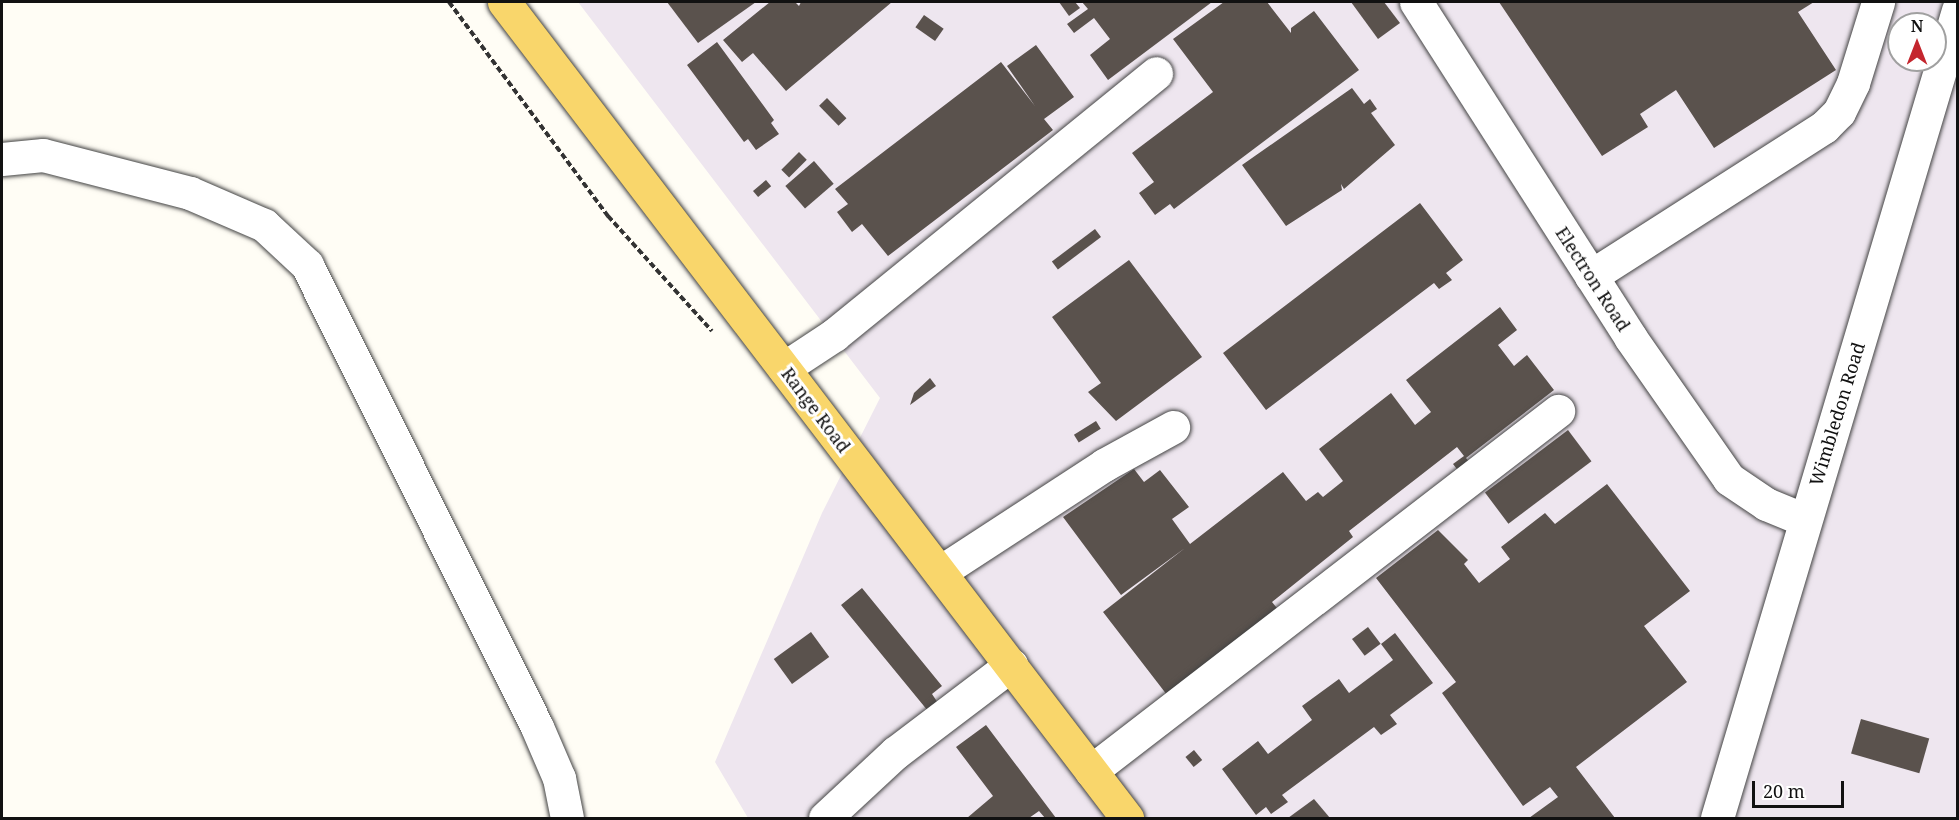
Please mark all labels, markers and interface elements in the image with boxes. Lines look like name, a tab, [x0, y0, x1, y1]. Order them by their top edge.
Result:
north arrow	[1887, 12, 1947, 72]
text: N	[1911, 15, 1923, 37]
street label: Electron Road	[1551, 223, 1635, 335]
street label: Wimbledon Road	[1805, 340, 1869, 488]
street label: Range Road	[777, 363, 855, 457]
scale bar	[1755, 769, 1846, 807]
text: 20 m	[1763, 779, 1805, 803]

